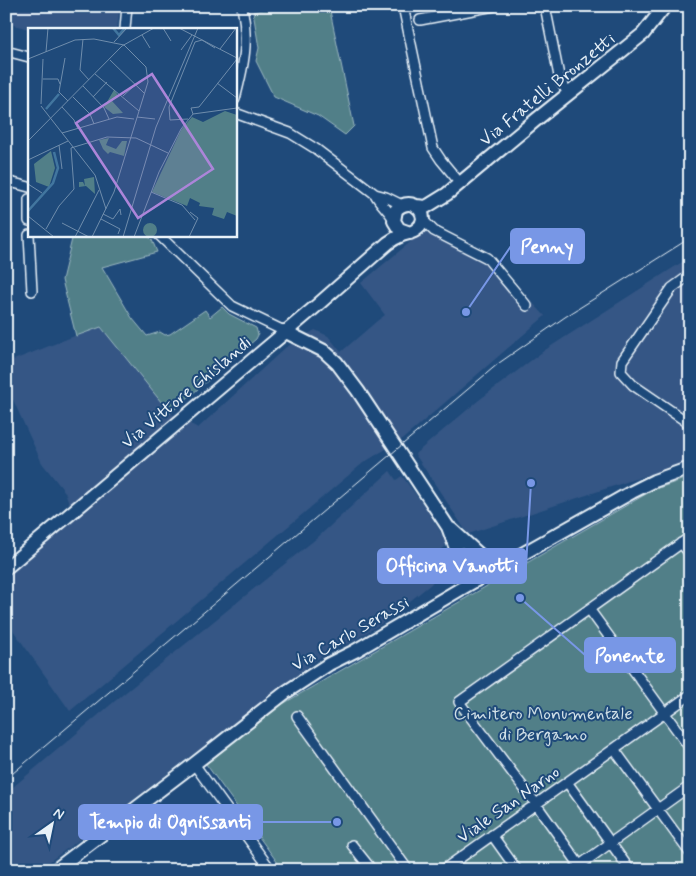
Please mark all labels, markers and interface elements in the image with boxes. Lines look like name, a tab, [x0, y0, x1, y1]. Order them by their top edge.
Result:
street label: Via Fratelli Bronzetti	[475, 27, 621, 152]
inset map	[28, 28, 236, 236]
callout: Penny	[511, 229, 584, 263]
text: Penny	[520, 235, 574, 261]
street label: Via Vittore Ghislandi	[116, 331, 257, 455]
callout: Officina Vanotti	[378, 549, 526, 583]
text: Officina Vanotti	[386, 554, 518, 579]
street label: Via Carlo Serassi	[287, 590, 414, 677]
callout: Ponente	[585, 638, 675, 672]
text: Ponente	[595, 644, 665, 669]
park label: Cimitero Monumentale di Bergamo	[453, 702, 633, 747]
street label: Viale San Narno	[452, 760, 565, 849]
north arrow	[28, 798, 78, 848]
text: N	[50, 804, 67, 824]
callout: Tempio di Ognissanti	[79, 805, 262, 839]
text: Tempio di Ognissanti	[89, 810, 251, 836]

